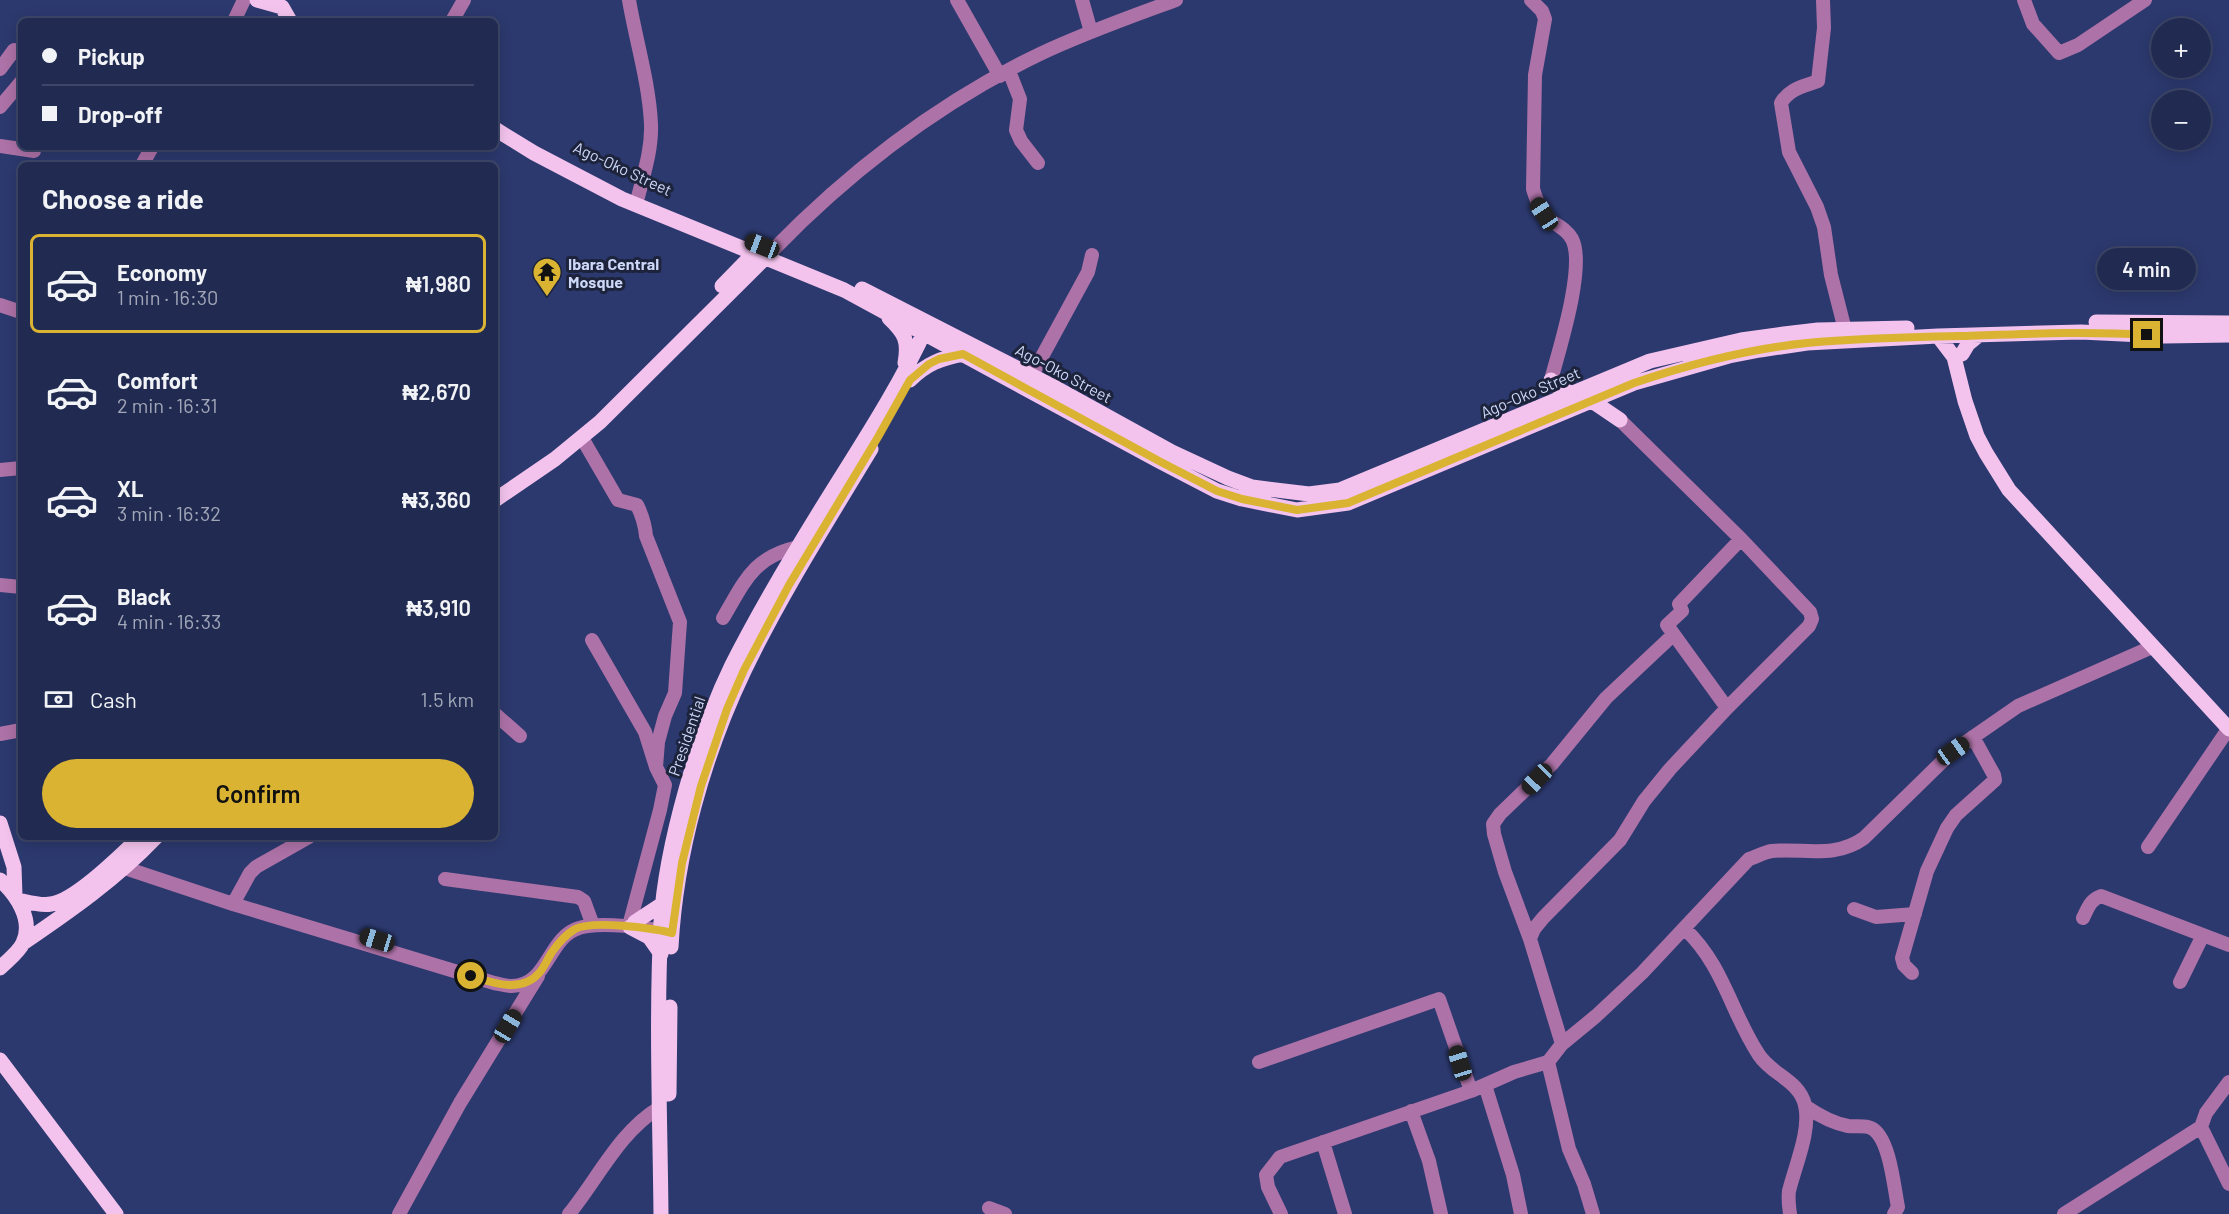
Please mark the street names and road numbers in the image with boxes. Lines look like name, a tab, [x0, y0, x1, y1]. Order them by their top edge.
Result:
street label: Ago-Oko Street	[571, 137, 675, 199]
street label: Ago-Oko Street	[1013, 340, 1115, 406]
street label: Ago-Oko Street	[1477, 363, 1583, 421]
street label: Presidential	[664, 694, 708, 778]

